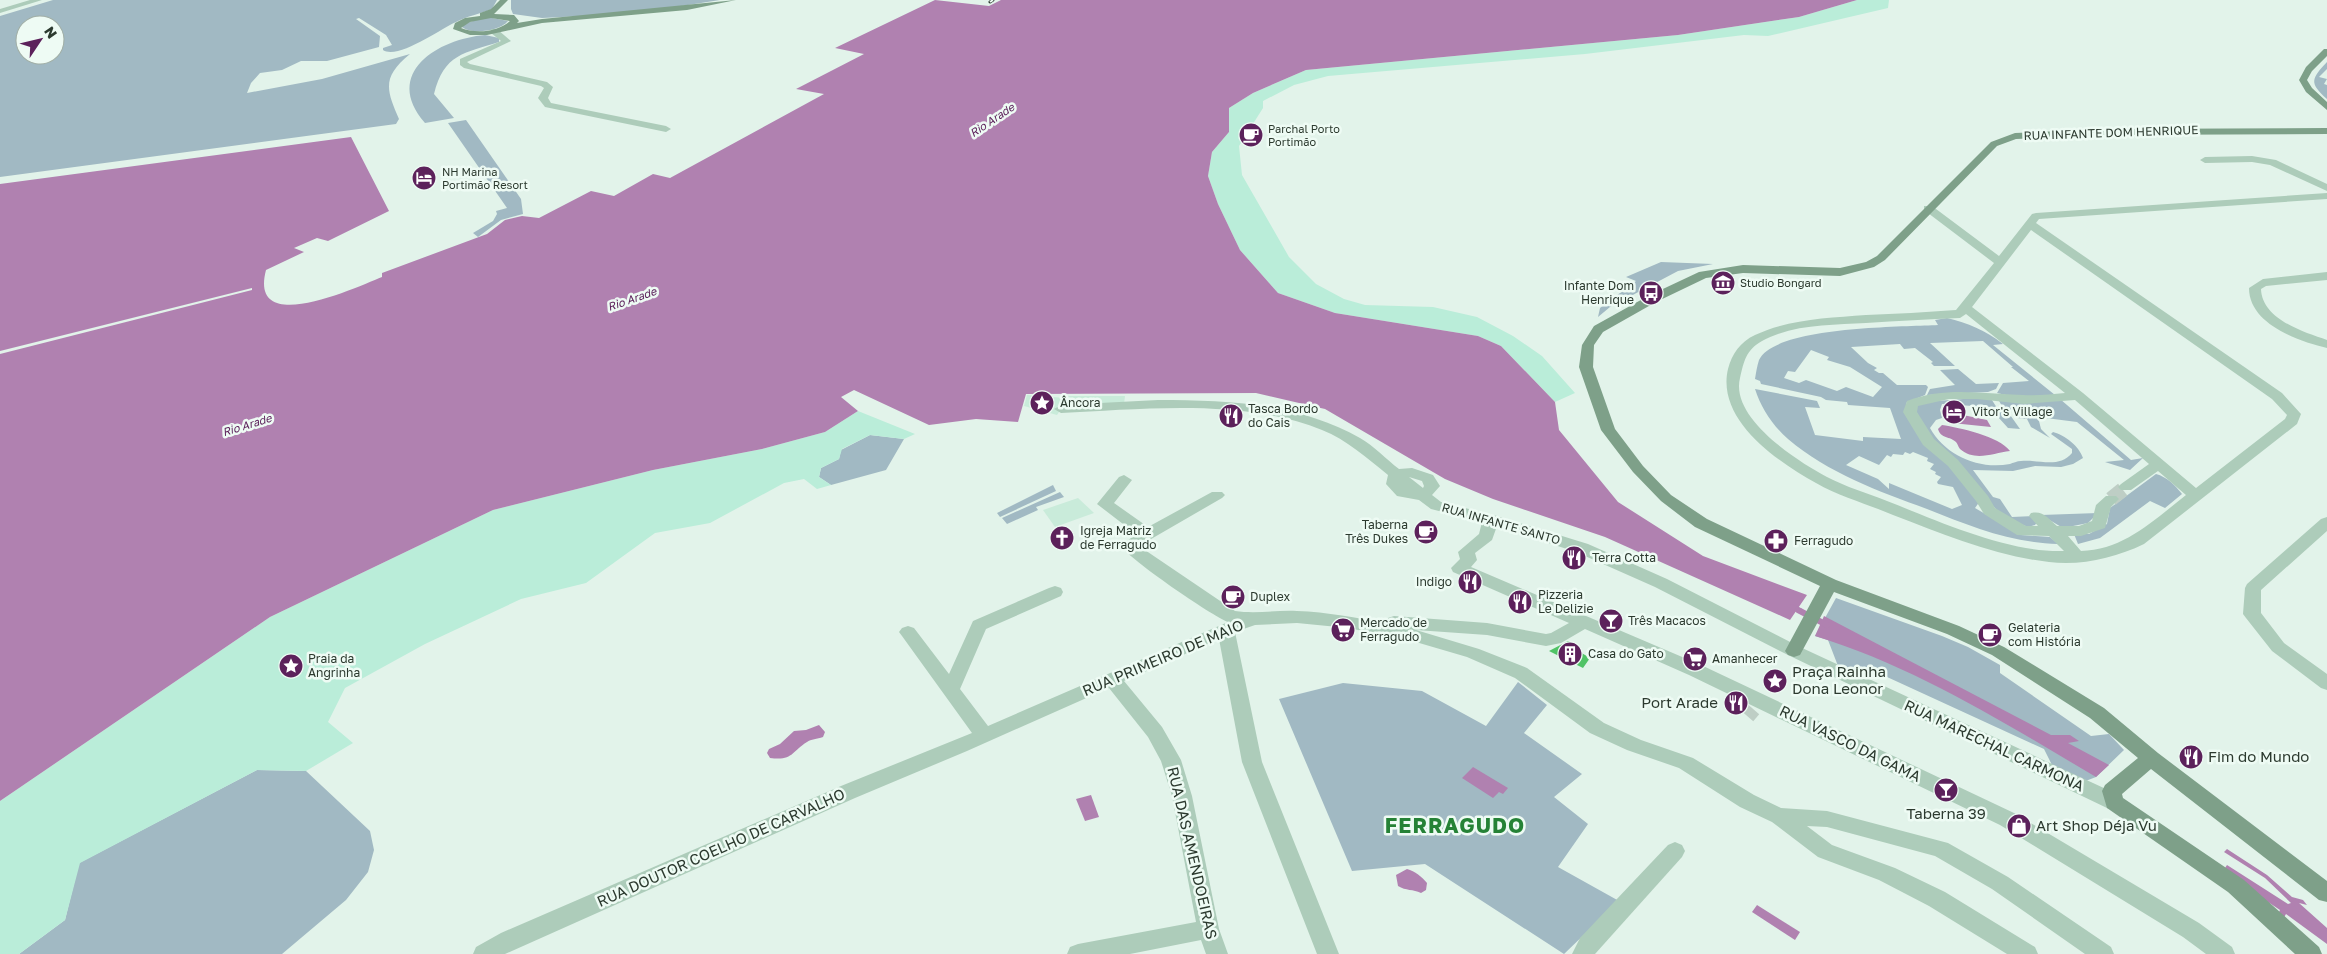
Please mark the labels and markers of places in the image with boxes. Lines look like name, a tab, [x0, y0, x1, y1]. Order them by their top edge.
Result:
cafe icon: Parchal Porto Portimão	[1238, 122, 1264, 148]
place label: Parchal Porto Portimão	[1268, 122, 1340, 148]
hotel icon: NH Marina Portimão Resort	[411, 165, 437, 191]
place label: NH Marina Portimão Resort	[442, 165, 528, 191]
museum icon: Studio Bongard	[1710, 270, 1736, 296]
place label: Studio Bongard	[1740, 276, 1822, 289]
place label: Infante Dom Henrique	[1564, 278, 1634, 307]
bus stop icon: Infante Dom Henrique	[1638, 280, 1664, 306]
place icon: Âncora	[1029, 390, 1055, 416]
place label: Âncora	[1060, 395, 1101, 410]
hotel icon: Vitor's Village	[1941, 399, 1967, 425]
place label: Tasca Bordo do Cais	[1248, 401, 1318, 430]
restaurant icon: Tasca Bordo do Cais	[1218, 403, 1244, 429]
place label: Vitor's Village	[1972, 404, 2053, 419]
place label: Taberna Três Dukes	[1345, 517, 1408, 546]
cafe icon: Taberna Três Dukes	[1413, 519, 1439, 545]
place label: Igreja Matriz de Ferragudo	[1080, 523, 1157, 552]
church icon: Igreja Matriz de Ferragudo	[1049, 525, 1075, 551]
pharmacy icon: Ferragudo	[1763, 528, 1789, 554]
place label: Ferragudo	[1794, 533, 1853, 548]
restaurant icon: Terra Cotta	[1561, 545, 1587, 571]
place label: Terra Cotta	[1592, 550, 1656, 565]
restaurant icon: Indigo	[1457, 569, 1483, 595]
place label: Indigo	[1416, 574, 1452, 589]
cafe icon: Duplex	[1220, 584, 1246, 610]
place label: Pizzeria Le Delizie	[1538, 587, 1593, 616]
place label: Duplex	[1250, 589, 1290, 604]
restaurant icon: Pizzeria Le Delizie	[1507, 589, 1533, 615]
bar icon: Três Macacos	[1598, 608, 1624, 634]
place label: Três Macacos	[1628, 613, 1706, 628]
place label: Mercado de Ferragudo	[1360, 615, 1427, 644]
supermarket icon: Mercado de Ferragudo	[1330, 617, 1356, 643]
place label: Gelateria com História	[2008, 620, 2081, 649]
cafe icon: Gelateria com História	[1977, 622, 2003, 648]
building icon: Casa do Gato	[1557, 641, 1583, 667]
place label: Casa do Gato	[1588, 646, 1664, 661]
supermarket icon: Amanhecer	[1682, 646, 1708, 672]
place label: Praia da Angrinha	[308, 651, 360, 680]
place label: Amanhecer	[1712, 651, 1778, 666]
place icon: Praia da Angrinha	[278, 653, 304, 679]
place label: Praça Rainha Dona Leonor	[1792, 662, 1886, 697]
place icon: Praça Rainha Dona Leonor	[1762, 668, 1788, 694]
restaurant icon: Port Arade	[1723, 690, 1749, 716]
place label: Port Arade	[1641, 693, 1718, 711]
restaurant icon: Fim do Mundo	[2178, 744, 2204, 770]
place label: Fim do Mundo	[2208, 747, 2309, 765]
bar icon: Taberna 39	[1933, 777, 1959, 803]
place label: Taberna 39	[1906, 804, 1986, 822]
shop icon: Art Shop Déja Vu	[2006, 813, 2032, 839]
place label: Art Shop Déja Vu	[2036, 816, 2157, 834]

